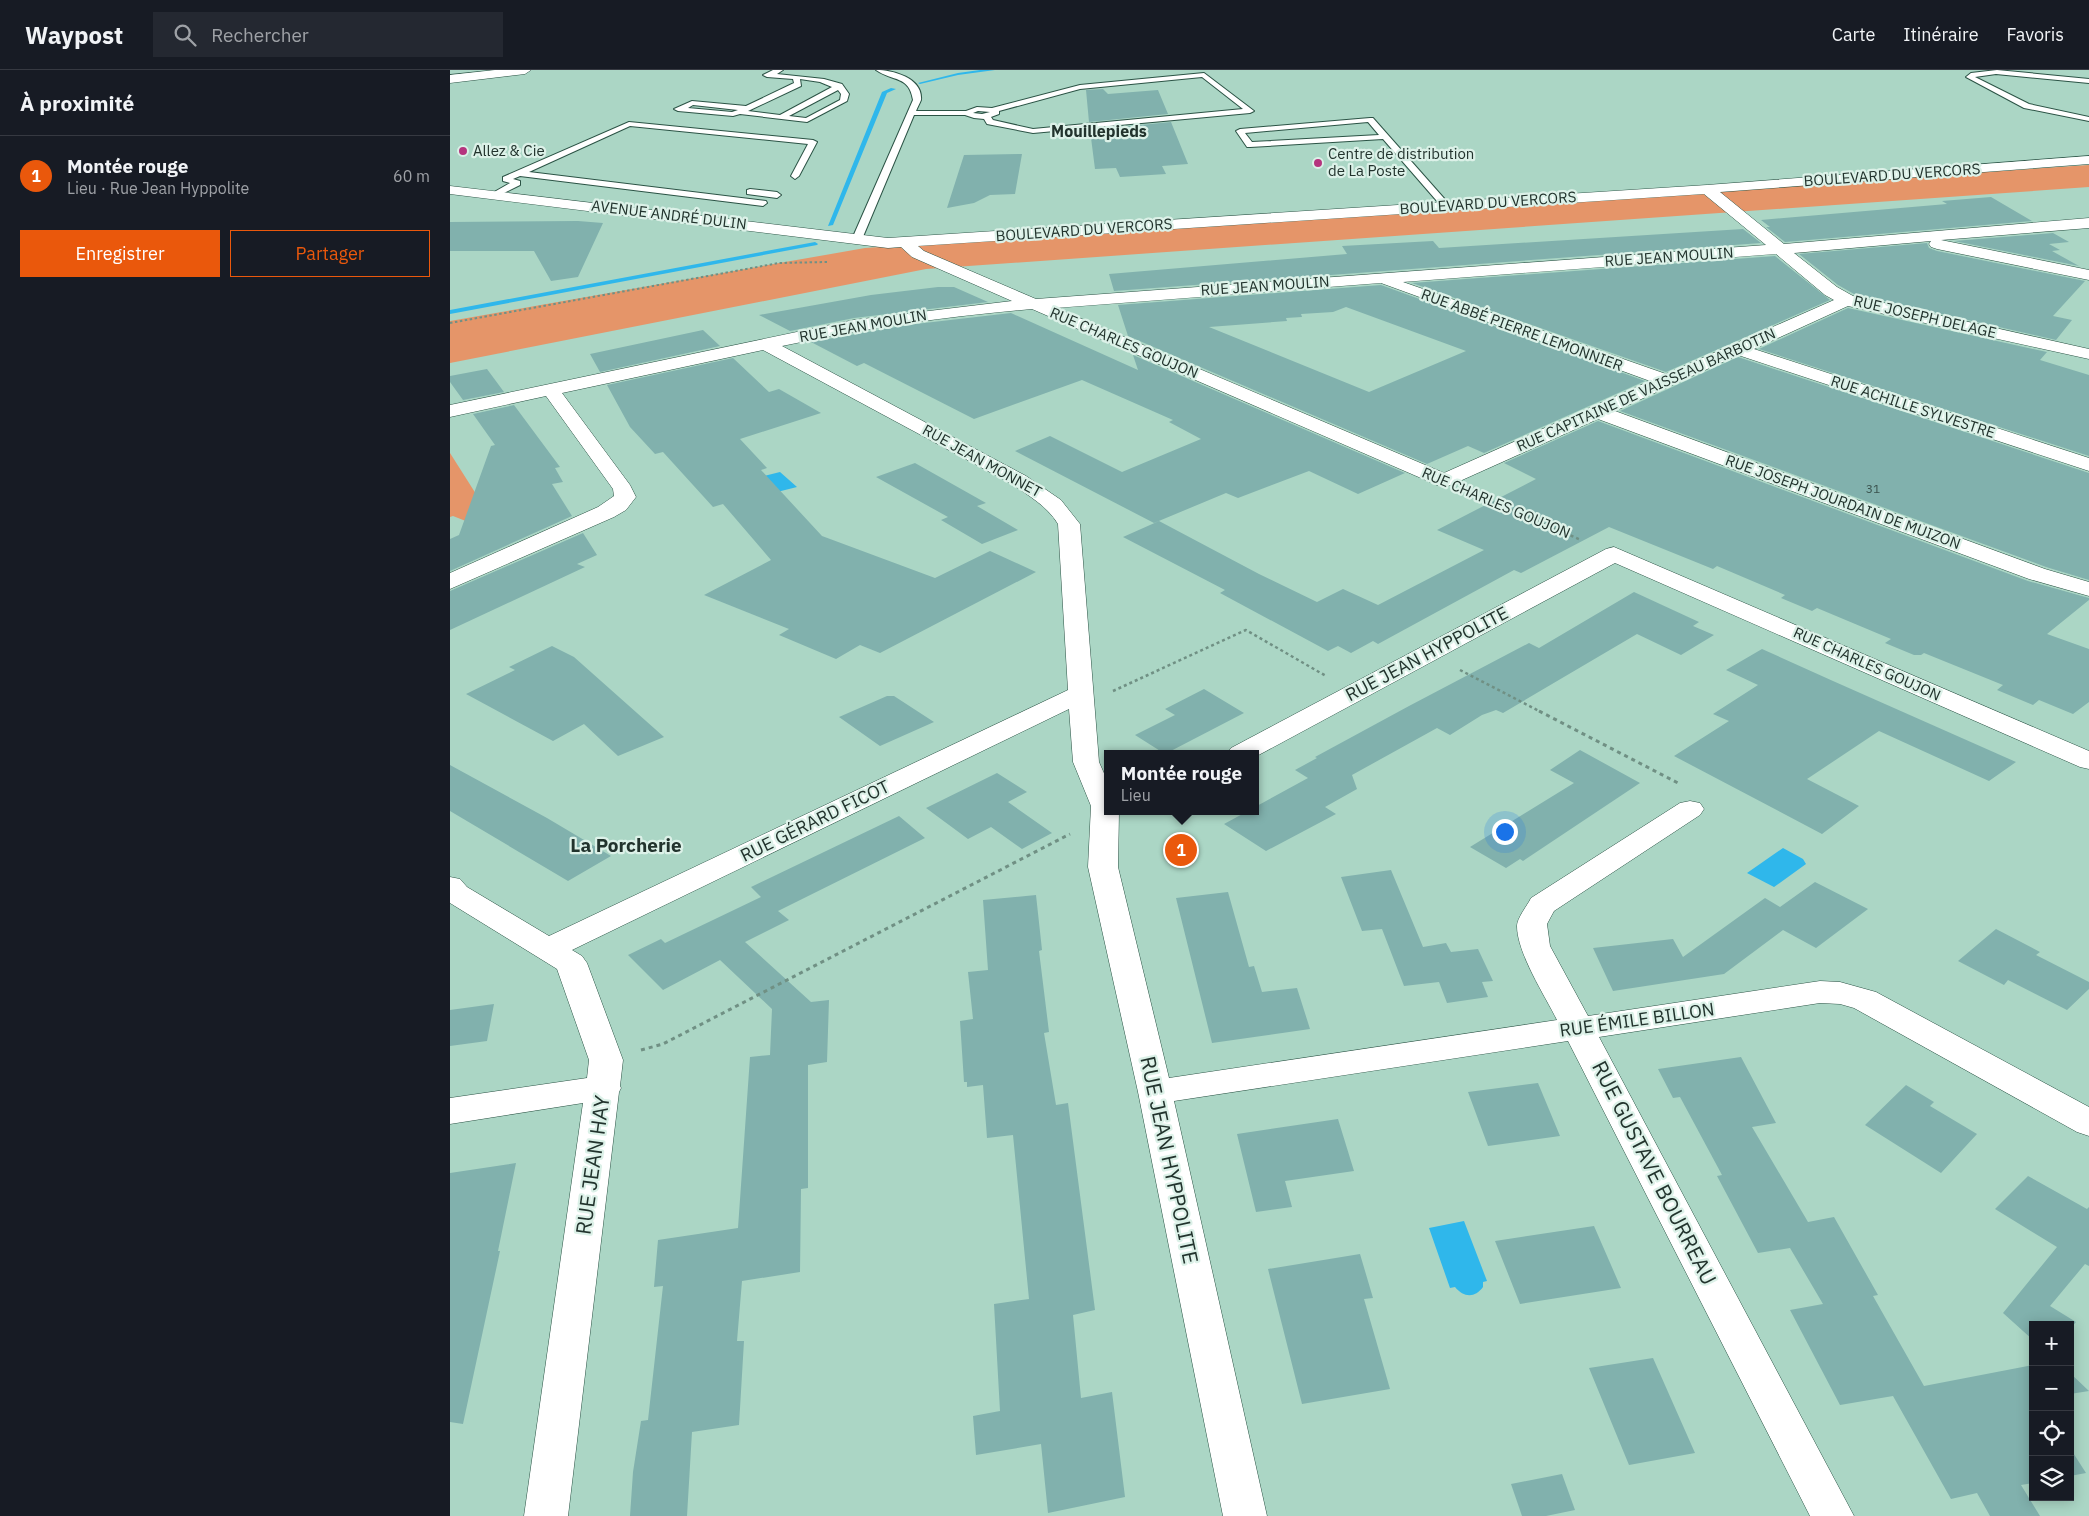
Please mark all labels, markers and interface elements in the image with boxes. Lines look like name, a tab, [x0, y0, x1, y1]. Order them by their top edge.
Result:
search box	[153, 12, 503, 57]
text: Waypost	[25, 19, 123, 51]
icon: search	[171, 21, 199, 49]
text: Rechercher	[211, 23, 309, 47]
text: Carte	[1832, 23, 1875, 46]
text: Itinéraire	[1903, 23, 1979, 46]
text: Favoris	[2007, 23, 2064, 46]
text: À proximité	[20, 89, 134, 117]
district label: Mouillepieds	[1051, 121, 1147, 141]
place label: Allez & Cie	[473, 141, 545, 160]
place label: Centre de distribution de La Poste	[1328, 144, 1474, 180]
marker: Allez & Cie	[457, 145, 469, 157]
text: Montée rouge	[67, 154, 188, 178]
marker: Centre de distribution de La Poste	[1312, 157, 1324, 169]
street label: BOULEVARD DU VERCORS	[1803, 159, 1981, 190]
text: 1	[31, 166, 41, 186]
text: 60 m	[393, 166, 430, 186]
text: Lieu · Rue Jean Hyppolite	[67, 178, 249, 198]
street label: BOULEVARD DU VERCORS	[1399, 187, 1577, 218]
street label: AVENUE ANDRÉ DULIN	[590, 196, 748, 233]
street label: BOULEVARD DU VERCORS	[995, 214, 1173, 245]
button: Enregistrer	[20, 230, 220, 277]
button: Partager	[230, 230, 430, 277]
street label: RUE JEAN MOULIN	[1604, 243, 1734, 270]
street label: RUE JEAN MOULIN	[1200, 272, 1330, 299]
street label: RUE ABBÉ PIERRE LEMONNIER	[1419, 284, 1626, 375]
street label: RUE JOSEPH DELAGE	[1852, 291, 1998, 342]
street label: RUE CHARLES GOUJON	[1047, 303, 1201, 382]
street label: RUE JEAN MOULIN	[798, 305, 928, 346]
street label: RUE CAPITAINE DE VAISSEAU BARBOTIN	[1513, 324, 1778, 455]
street label: RUE ACHILLE SYLVESTRE	[1828, 371, 1998, 442]
street label: RUE JEAN MONNET	[919, 420, 1046, 501]
street label: RUE JOSEPH JOURDAIN DE MUIZON	[1723, 450, 1963, 553]
street label: RUE CHARLES GOUJON	[1419, 463, 1573, 542]
house number: 31	[1866, 481, 1880, 496]
street label: RUE JEAN HYPPOLITE	[1341, 601, 1512, 706]
street label: RUE CHARLES GOUJON	[1791, 622, 1944, 705]
popup	[1104, 750, 1259, 815]
text: Montée rouge	[1121, 761, 1242, 785]
street label: RUE GÉRARD FICOT	[736, 774, 893, 867]
text: Lieu	[1121, 785, 1151, 805]
your location	[1492, 819, 1518, 845]
pin: 1	[1165, 831, 1197, 869]
district label: La Porcherie	[570, 833, 682, 857]
street label: RUE ÉMILE BILLON	[1558, 997, 1716, 1042]
street label: RUE JEAN HYPPOLITE	[1134, 1053, 1206, 1266]
street label: RUE GUSTAVE BOURREAU	[1586, 1056, 1724, 1289]
street label: RUE JEAN HAY	[568, 1093, 616, 1236]
map controls	[2029, 1321, 2074, 1501]
button: +	[2029, 1321, 2074, 1366]
button: −	[2029, 1366, 2074, 1411]
button: locate	[2029, 1411, 2074, 1456]
button: layers	[2029, 1456, 2074, 1501]

